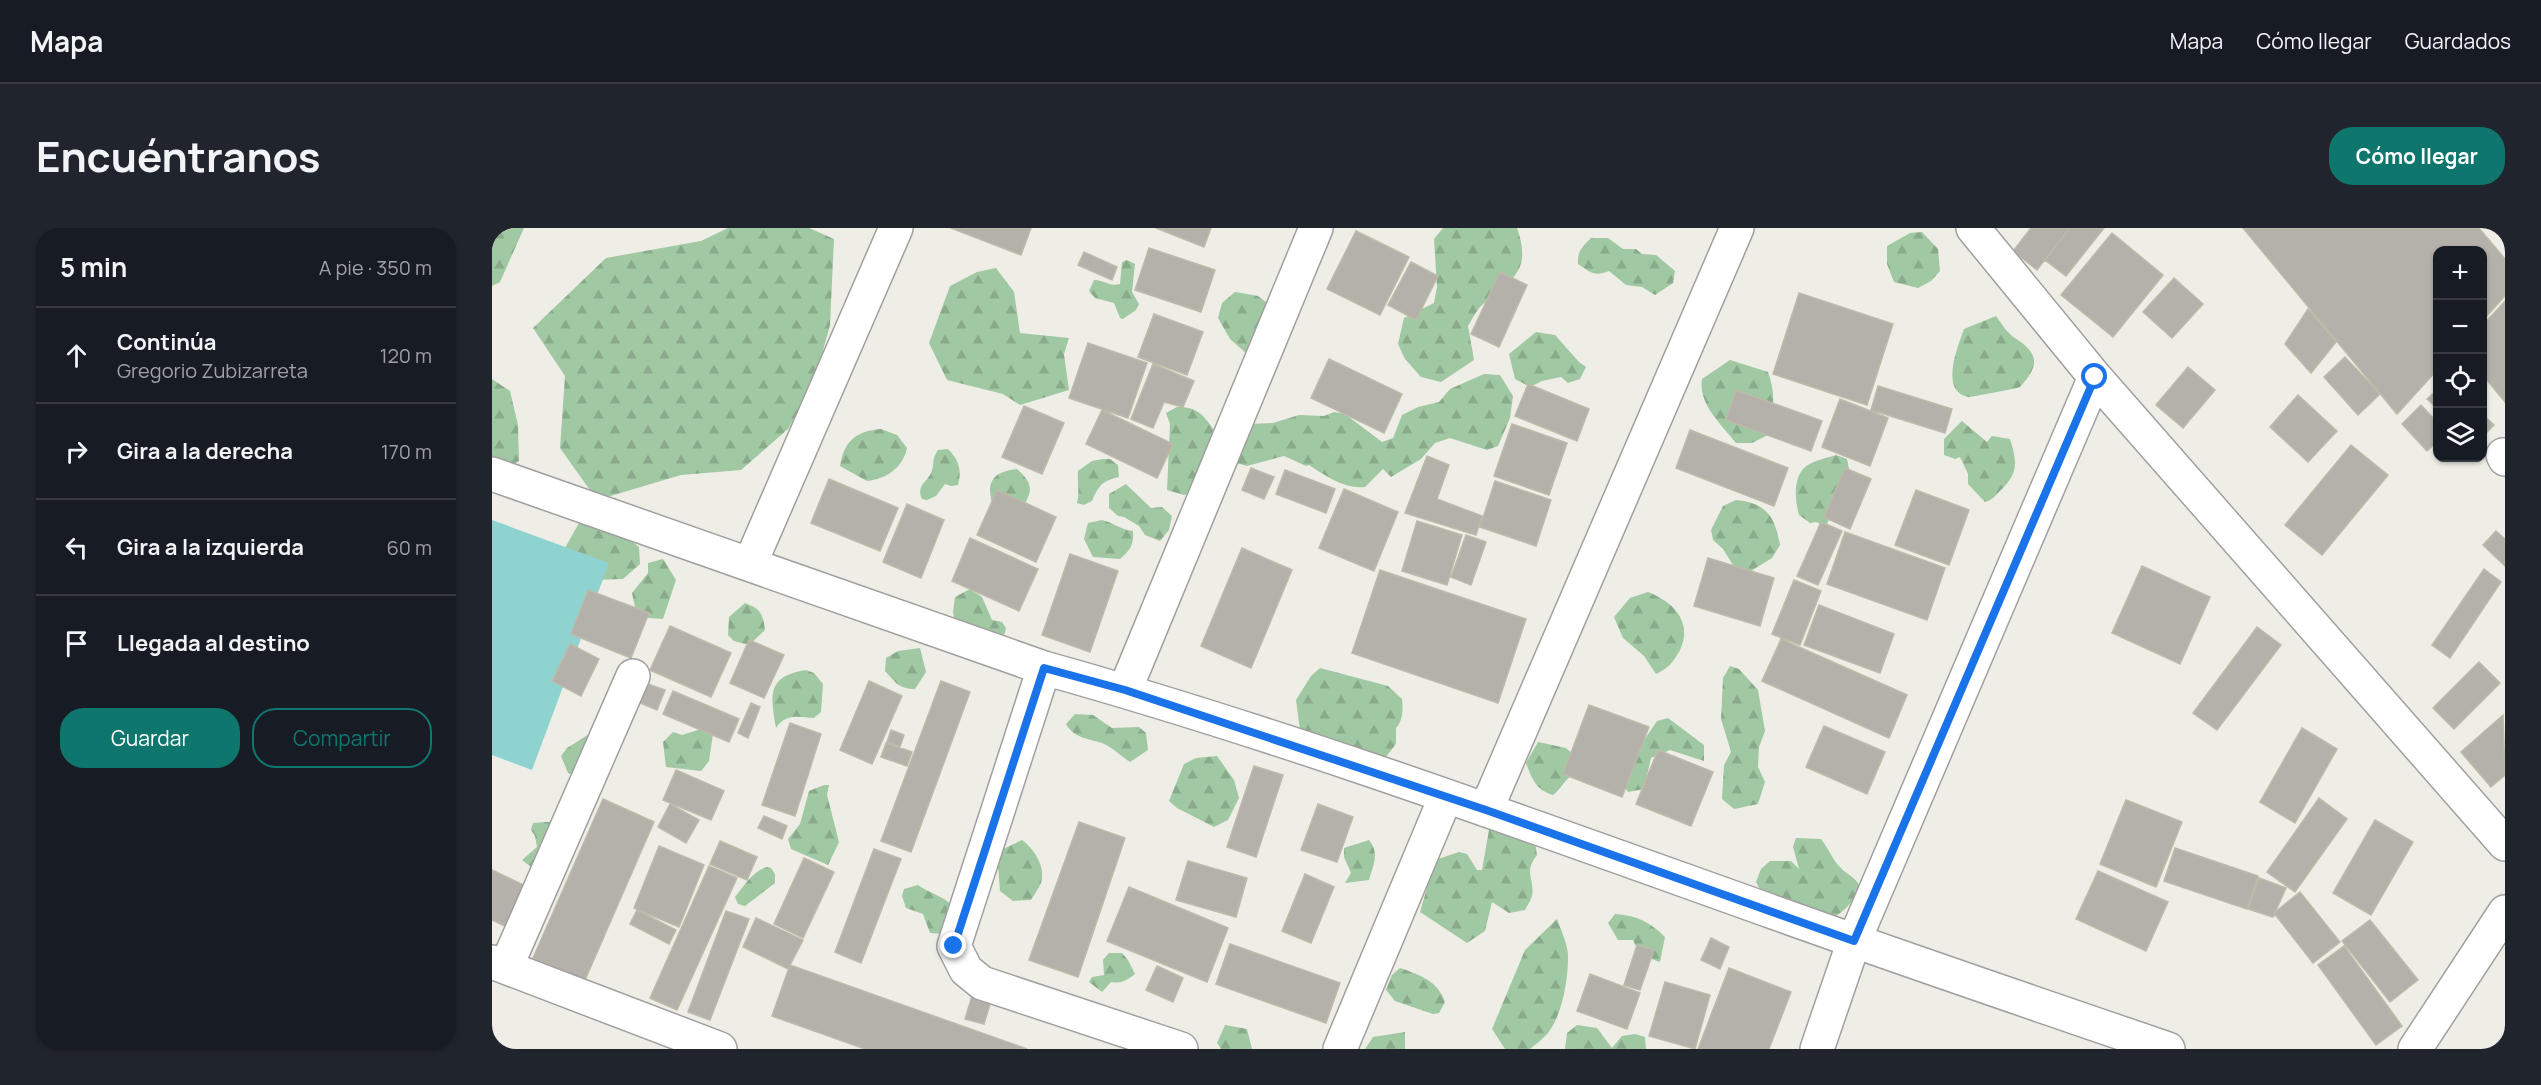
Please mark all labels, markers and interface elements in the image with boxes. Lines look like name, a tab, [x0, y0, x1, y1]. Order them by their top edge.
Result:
text: Mapa	[30, 22, 103, 60]
text: Mapa	[2170, 27, 2223, 55]
text: Cómo llegar	[2256, 27, 2372, 55]
text: Guardados	[2405, 27, 2511, 55]
text: Encuéntranos	[36, 127, 321, 185]
button: Cómo llegar	[2329, 127, 2505, 185]
map controls	[2433, 246, 2487, 462]
button: +	[2433, 246, 2487, 300]
text: 5 min	[60, 249, 127, 285]
text: A pie · 350 m	[319, 254, 432, 281]
button: −	[2433, 300, 2487, 354]
text: Continúa	[117, 327, 217, 357]
icon: ahead	[60, 339, 93, 372]
text: 120 m	[380, 342, 432, 369]
button: locate	[2433, 354, 2487, 408]
text: Gregorio Zubizarreta	[117, 357, 308, 384]
route start	[2081, 363, 2107, 389]
button: layers	[2433, 408, 2487, 462]
icon: right	[60, 435, 93, 468]
text: Gira a la derecha	[117, 436, 293, 466]
text: 170 m	[381, 438, 432, 465]
icon: left	[60, 531, 93, 564]
text: Gira a la izquierda	[117, 532, 304, 562]
text: 60 m	[386, 534, 432, 561]
icon: arrive	[60, 627, 93, 660]
text: Llegada al destino	[117, 628, 310, 658]
button: Guardar	[60, 708, 240, 768]
button: Compartir	[252, 708, 432, 768]
route end	[940, 932, 966, 958]

